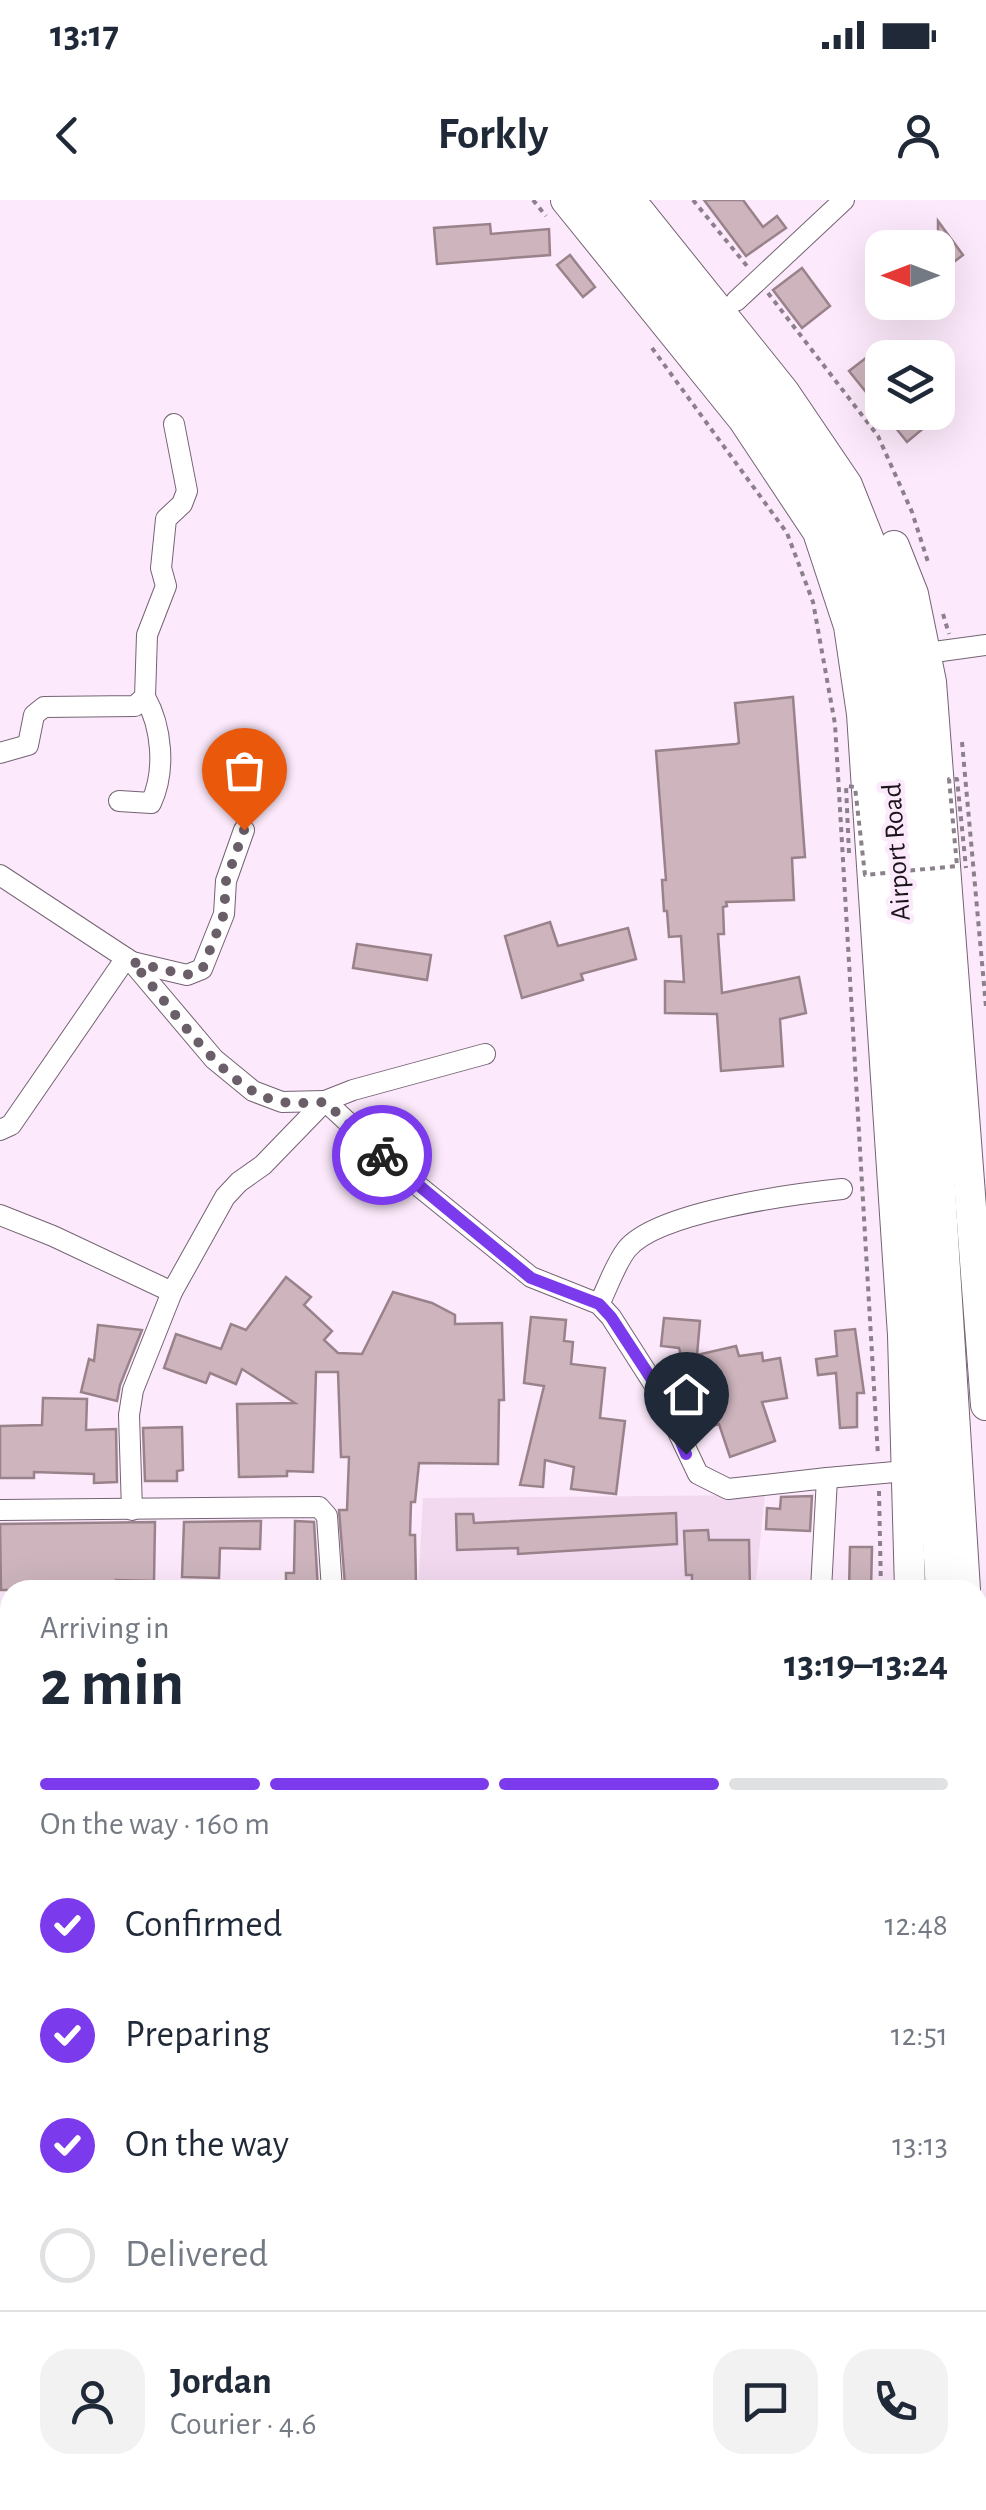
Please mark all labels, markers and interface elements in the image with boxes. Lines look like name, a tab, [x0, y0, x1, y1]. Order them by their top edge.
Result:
text: 13:17	[50, 16, 119, 54]
icon: back	[40, 108, 95, 163]
icon: person	[891, 108, 946, 163]
text: Forkly	[438, 112, 548, 157]
north arrow	[865, 230, 955, 320]
map controls	[865, 230, 955, 430]
button: layers	[865, 340, 955, 430]
pin	[202, 728, 287, 831]
icon: bag	[217, 743, 272, 798]
street label: Airport Road	[878, 782, 916, 922]
courier	[332, 1105, 432, 1205]
icon: bike	[355, 1128, 410, 1183]
pin	[644, 1352, 729, 1455]
icon: home	[659, 1367, 714, 1422]
text: Arriving in	[40, 1612, 169, 1644]
text: 13:19–13:24	[784, 1646, 948, 1684]
text: 2 min	[40, 1652, 184, 1717]
text: On the way · 160 m	[40, 1808, 270, 1840]
icon: check	[40, 1898, 95, 1953]
text: Confirmed	[125, 1906, 282, 1944]
text: 12:48	[885, 1909, 948, 1941]
icon: check	[40, 2008, 95, 2063]
text: Preparing	[125, 2016, 270, 2054]
text: 12:51	[891, 2019, 948, 2051]
icon: check	[40, 2118, 95, 2173]
text: On the way	[125, 2126, 289, 2164]
text: 13:13	[892, 2129, 948, 2161]
text: Delivered	[125, 2236, 268, 2274]
button: person	[40, 2349, 145, 2454]
button: chat	[713, 2349, 818, 2454]
button: phone	[843, 2349, 948, 2454]
text: Jordan	[170, 2363, 272, 2401]
text: Courier · 4.6	[170, 2408, 317, 2440]

